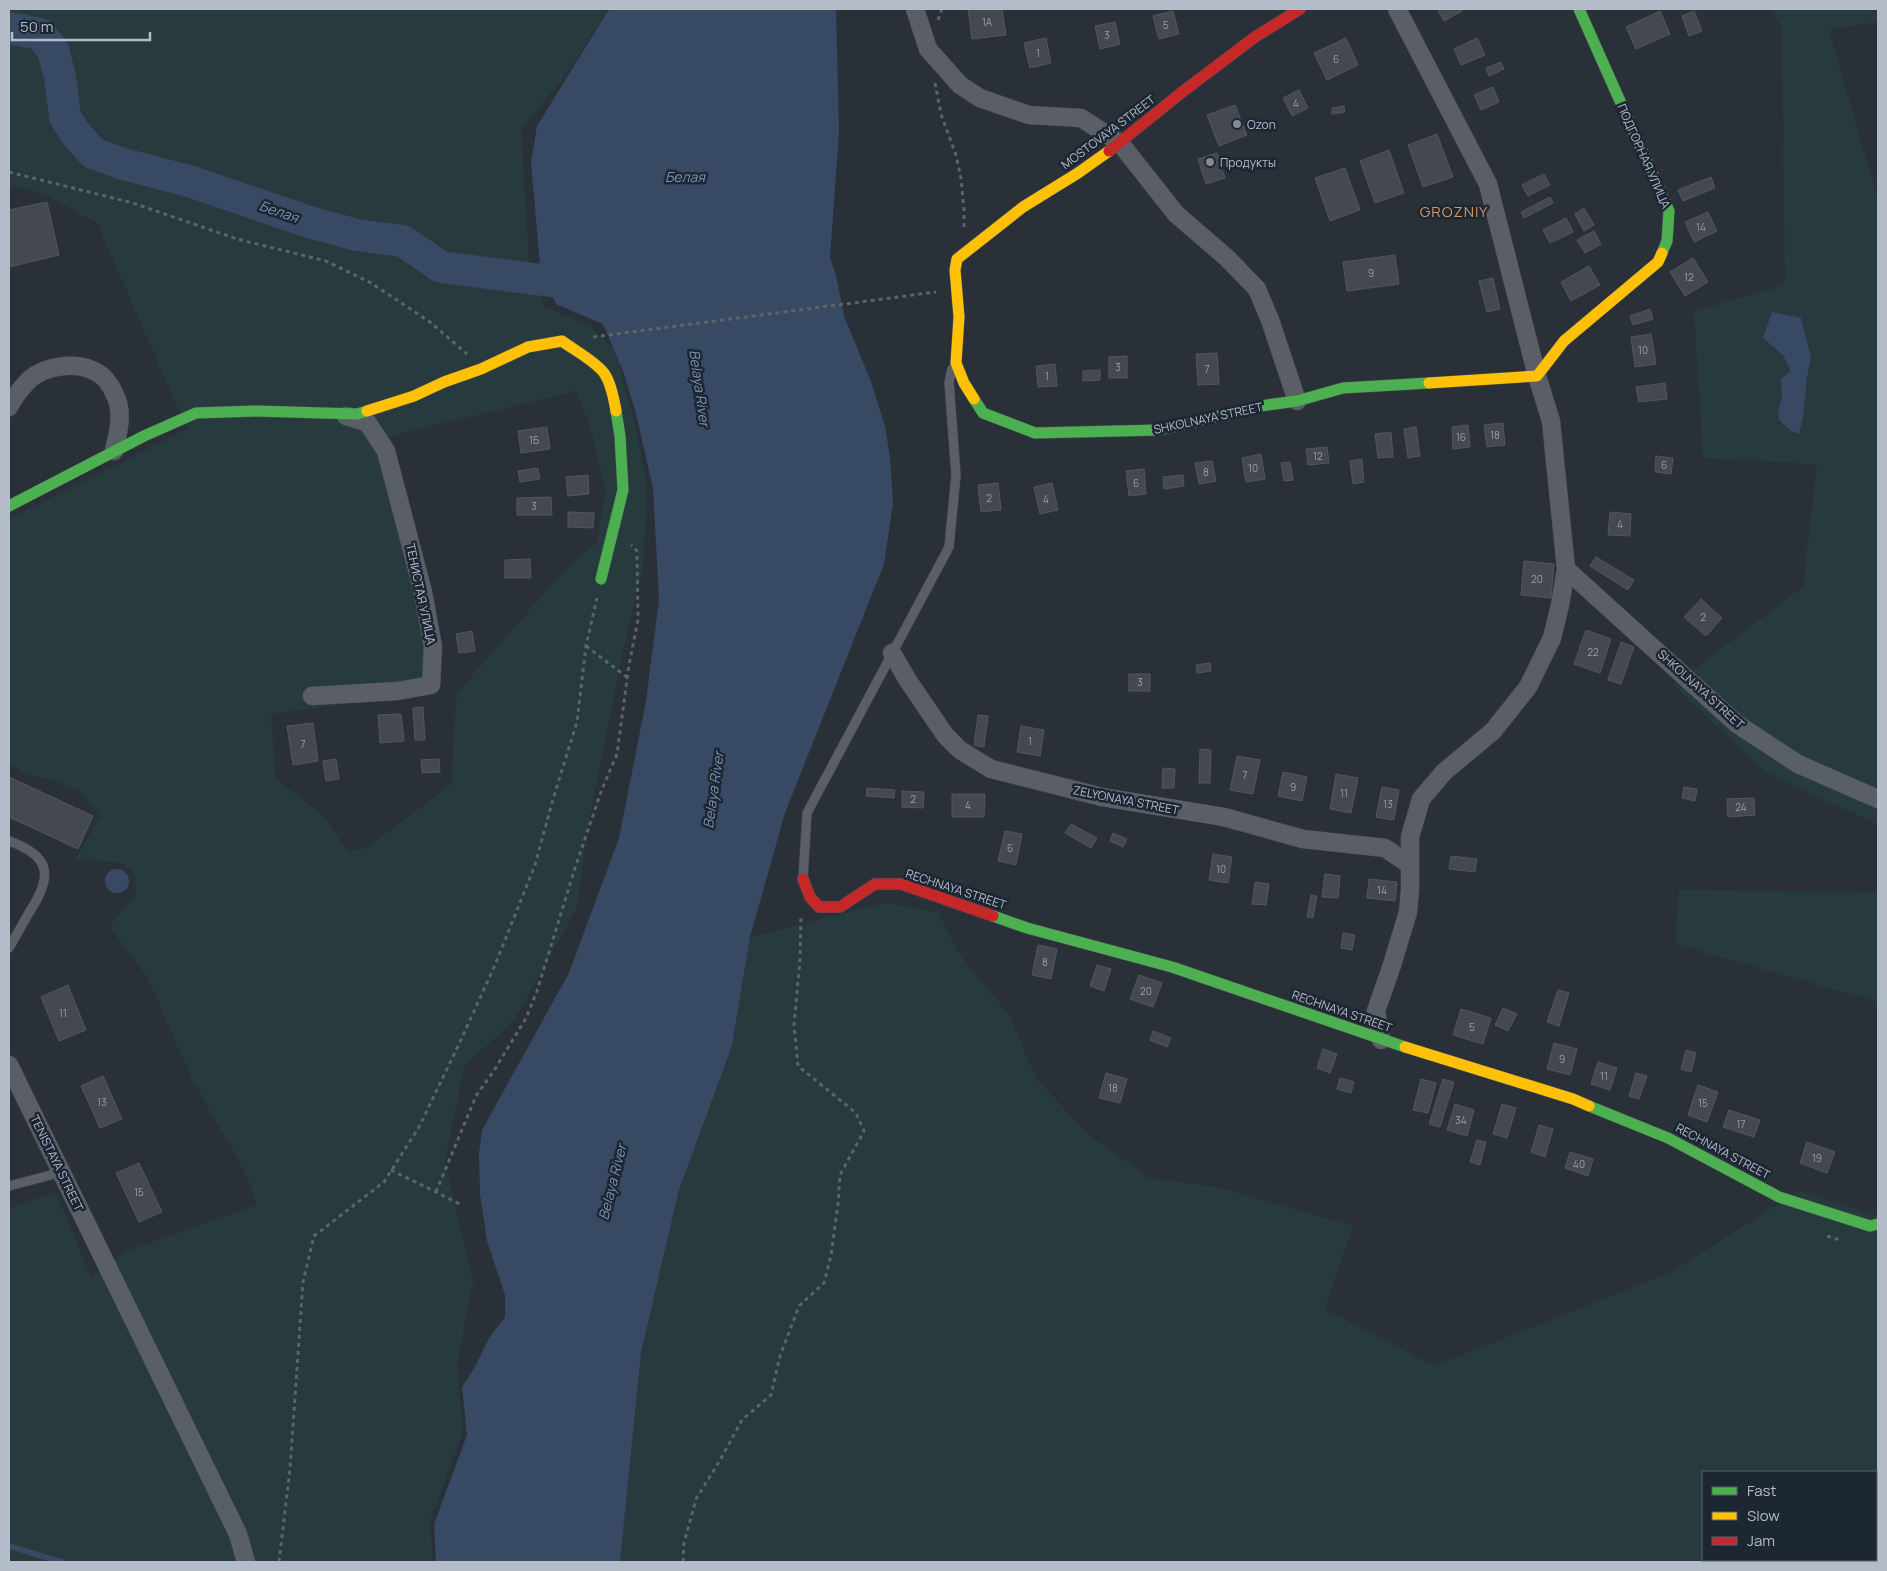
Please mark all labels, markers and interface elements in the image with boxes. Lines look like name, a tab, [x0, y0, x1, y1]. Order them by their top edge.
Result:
scale bar	[12, 10, 150, 42]
house number: 1А	[982, 15, 993, 29]
text: 50 m	[20, 16, 54, 37]
house number: 5	[1163, 18, 1169, 32]
house number: 3	[1104, 28, 1110, 42]
house number: 1	[1036, 46, 1040, 60]
house number: 6	[1333, 52, 1339, 66]
street label: MOSTOVAYA STREET	[1057, 90, 1159, 173]
house number: 4	[1293, 96, 1299, 110]
street label: ПОДГОРНАЯ УЛИЦА	[1613, 101, 1675, 211]
place label: Ozon	[1247, 116, 1276, 133]
marker: Ozon	[1231, 118, 1243, 130]
place label: Продукты	[1220, 154, 1276, 171]
marker: Продукты	[1204, 156, 1216, 168]
water label: Белая	[665, 167, 706, 186]
water label: Белая	[257, 195, 302, 227]
district label: GROZNIY	[1420, 201, 1488, 222]
house number: 14	[1696, 220, 1706, 234]
house number: 9	[1368, 266, 1374, 280]
house number: 12	[1684, 270, 1694, 284]
house number: 10	[1638, 343, 1648, 357]
water label: Belaya River	[685, 348, 715, 429]
house number: 3	[1115, 360, 1121, 374]
house number: 7	[1204, 362, 1210, 376]
house number: 1	[1045, 369, 1049, 383]
street label: SHKOLNAYA STREET	[1152, 398, 1265, 438]
house number: 18	[1490, 428, 1500, 442]
house number: 16	[1456, 430, 1466, 444]
house number: 1Б	[529, 433, 539, 447]
house number: 12	[1313, 449, 1323, 463]
house number: 6	[1661, 458, 1667, 472]
house number: 10	[1248, 461, 1258, 475]
house number: 8	[1203, 465, 1209, 479]
house number: 6	[1133, 476, 1139, 490]
house number: 2	[986, 491, 992, 505]
house number: 4	[1043, 492, 1049, 506]
house number: 3	[531, 499, 537, 513]
house number: 4	[1617, 517, 1623, 531]
street label: ТЕНИСТАЯ УЛИЦА	[402, 542, 440, 646]
house number: 20	[1531, 572, 1543, 586]
house number: 2	[1700, 610, 1706, 624]
house number: 22	[1587, 645, 1599, 659]
street label: SHKOLNAYA STREET	[1654, 646, 1749, 733]
house number: 3	[1137, 675, 1143, 689]
house number: 1	[1028, 734, 1032, 748]
house number: 7	[300, 737, 306, 751]
water label: Belaya River	[698, 749, 728, 830]
house number: 7	[1242, 768, 1248, 782]
house number: 9	[1290, 780, 1296, 794]
street label: ZELYONAYA STREET	[1071, 781, 1181, 819]
house number: 11	[1340, 786, 1348, 800]
house number: 2	[910, 792, 916, 806]
house number: 13	[1383, 797, 1393, 811]
house number: 4	[965, 798, 971, 812]
house number: 24	[1735, 800, 1747, 814]
house number: 6	[1007, 841, 1013, 855]
house number: 10	[1216, 862, 1226, 876]
street label: RECHNAYA STREET	[904, 865, 1009, 914]
house number: 14	[1377, 883, 1387, 897]
house number: 8	[1042, 955, 1048, 969]
house number: 20	[1140, 984, 1152, 998]
street label: RECHNAYA STREET	[1290, 986, 1395, 1036]
house number: 11	[59, 1006, 67, 1020]
house number: 5	[1469, 1020, 1475, 1034]
house number: 9	[1559, 1052, 1565, 1066]
house number: 11	[1600, 1069, 1608, 1083]
house number: 18	[1108, 1081, 1118, 1095]
house number: 13	[97, 1095, 107, 1109]
house number: 15	[1698, 1096, 1708, 1110]
street label: TENISTAYA STREET	[26, 1112, 88, 1215]
house number: 34	[1455, 1113, 1467, 1127]
house number: 17	[1737, 1117, 1745, 1131]
street label: RECHNAYA STREET	[1673, 1119, 1774, 1183]
water label: Belaya River	[593, 1140, 631, 1222]
house number: 19	[1812, 1151, 1822, 1165]
house number: 40	[1573, 1157, 1585, 1171]
house number: 15	[134, 1185, 144, 1199]
legend	[1702, 1471, 1877, 1561]
text: Fast	[1747, 1480, 1776, 1501]
text: Slow	[1747, 1505, 1780, 1526]
text: Jam	[1747, 1530, 1775, 1551]

